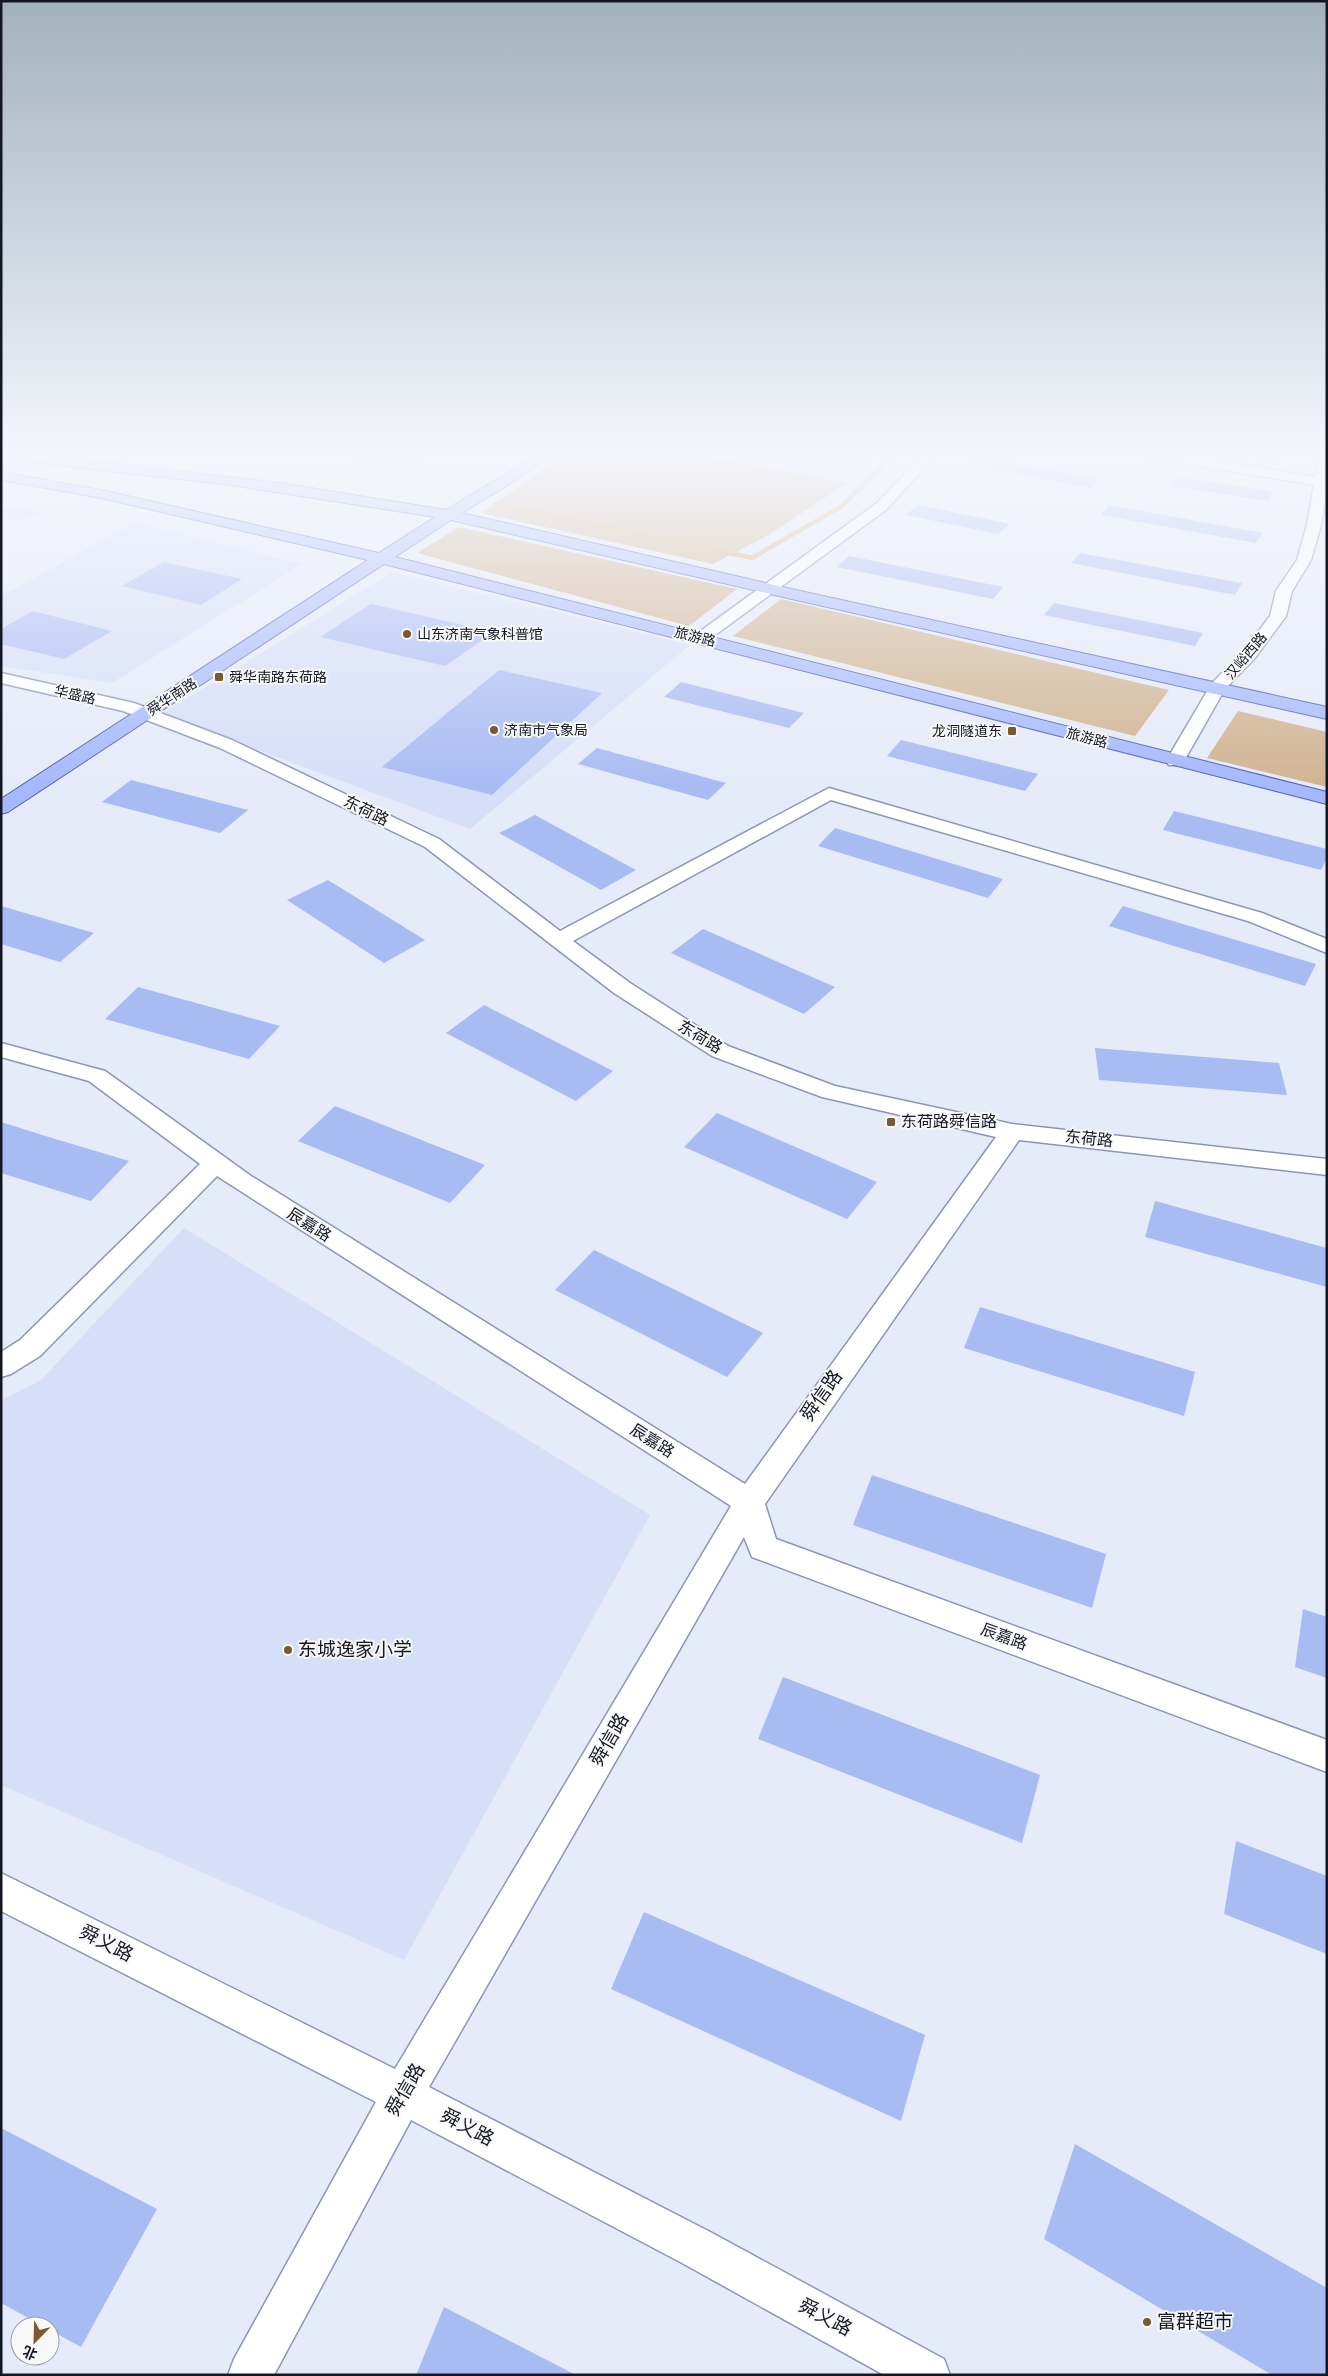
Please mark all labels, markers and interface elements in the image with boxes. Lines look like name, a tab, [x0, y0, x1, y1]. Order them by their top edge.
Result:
street label: 旅游路	[672, 622, 718, 652]
place label: 山东济南气象科普馆	[417, 624, 543, 645]
marker: 山东济南气象科普馆	[401, 628, 413, 640]
street label: 汉峪西路	[1220, 628, 1272, 684]
place label: 舜华南路东荷路	[229, 667, 327, 688]
marker: 舜华南路东荷路	[213, 671, 225, 683]
street label: 舜华南路	[143, 673, 201, 721]
street label: 华盛路	[52, 680, 98, 710]
place label: 济南市气象局	[504, 720, 588, 741]
place label: 龙洞隧道东	[932, 721, 1002, 742]
street label: 旅游路	[1064, 722, 1110, 754]
marker: 济南市气象局	[488, 724, 500, 736]
marker: 龙洞隧道东	[1006, 725, 1018, 737]
street label: 东荷路	[339, 790, 393, 832]
street label: 东荷路	[673, 1014, 727, 1060]
place label: 东荷路舜信路	[901, 1110, 997, 1134]
marker: 东荷路舜信路	[885, 1116, 897, 1128]
street label: 东荷路	[1064, 1125, 1114, 1153]
street label: 辰嘉路	[282, 1202, 336, 1248]
street label: 舜信路	[794, 1364, 850, 1428]
street label: 辰嘉路	[625, 1418, 679, 1464]
street label: 辰嘉路	[977, 1618, 1031, 1656]
place label: 东城逸家小学	[298, 1636, 412, 1665]
marker: 东城逸家小学	[282, 1644, 294, 1656]
street label: 舜信路	[583, 1708, 637, 1772]
street label: 舜义路	[74, 1918, 138, 1970]
street label: 舜信路	[379, 2058, 433, 2122]
street label: 舜义路	[435, 2102, 499, 2154]
street label: 舜义路	[793, 2292, 857, 2344]
place label: 富群超市	[1157, 2308, 1233, 2337]
north arrow	[10, 2316, 60, 2366]
marker: 富群超市	[1141, 2316, 1153, 2328]
text: 北	[20, 2340, 41, 2365]

